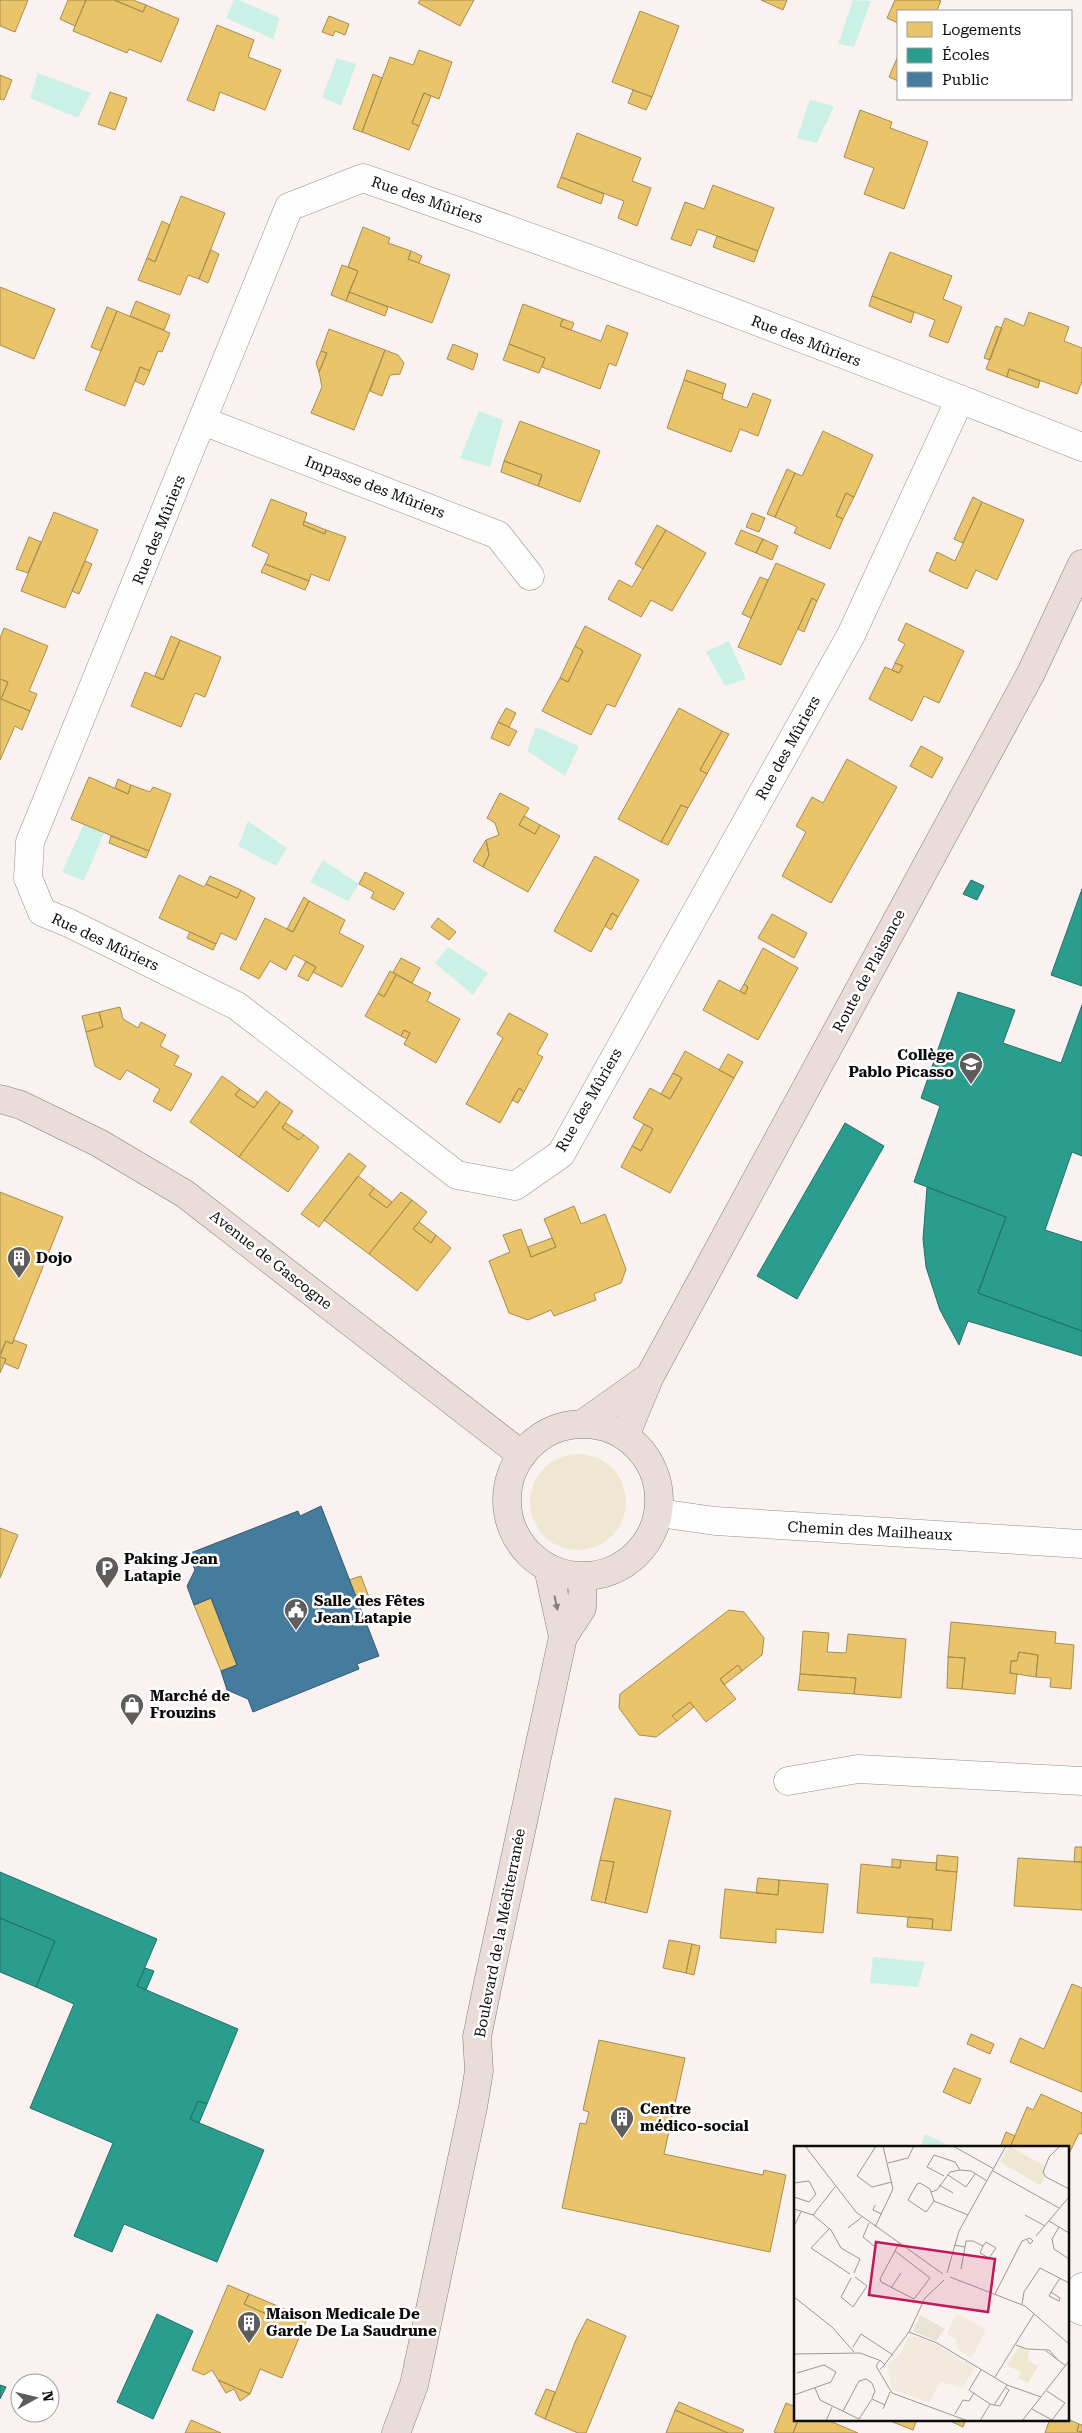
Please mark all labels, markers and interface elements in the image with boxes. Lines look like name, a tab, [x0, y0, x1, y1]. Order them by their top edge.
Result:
legend	[897, 10, 1072, 100]
text: Logements	[942, 21, 1021, 39]
text: Écoles	[942, 46, 989, 64]
text: Public	[942, 71, 989, 89]
street label: Rue des Mûriers	[369, 173, 485, 227]
street label: Rue des Mûriers	[748, 312, 864, 370]
street label: Impasse des Mûriers	[303, 452, 447, 522]
street label: Rue des Mûriers	[129, 473, 189, 587]
street label: Rue des Mûriers	[752, 693, 824, 803]
street label: Route de Plaisance	[829, 906, 909, 1036]
street label: Rue des Mûriers	[48, 909, 162, 975]
street label: Rue des Mûriers	[552, 1045, 626, 1155]
place label: Collège Pablo Picasso	[848, 1046, 954, 1081]
school or university icon: Collège Pablo Picasso	[958, 1051, 984, 1085]
street label: Avenue de Gascogne	[206, 1207, 336, 1313]
building icon: Dojo	[6, 1245, 32, 1279]
place label: Dojo	[36, 1249, 73, 1267]
street label: Chemin des Mailheaux	[787, 1518, 953, 1544]
place label: Paking Jean Latapie	[124, 1550, 218, 1585]
parking icon: Paking Jean Latapie	[94, 1555, 120, 1589]
place label: Salle des Fêtes Jean Latapie	[314, 1592, 425, 1627]
one-way arrow	[552, 1595, 560, 1611]
public building icon: Salle des Fêtes Jean Latapie	[283, 1597, 309, 1631]
place label: Marché de Frouzins	[150, 1687, 230, 1722]
shop icon: Marché de Frouzins	[119, 1692, 145, 1726]
street label: Boulevard de la Méditerranée	[471, 1827, 529, 2039]
place label: Centre médico-social	[640, 2100, 749, 2135]
building icon: Centre médico-social	[609, 2105, 635, 2139]
inset map	[794, 2146, 1070, 2420]
place label: Maison Medicale De Garde De La Saudrune	[266, 2305, 437, 2340]
building icon: Maison Medicale De Garde De La Saudrune	[236, 2310, 262, 2344]
north arrow	[10, 2373, 60, 2423]
text: N	[39, 2390, 57, 2403]

